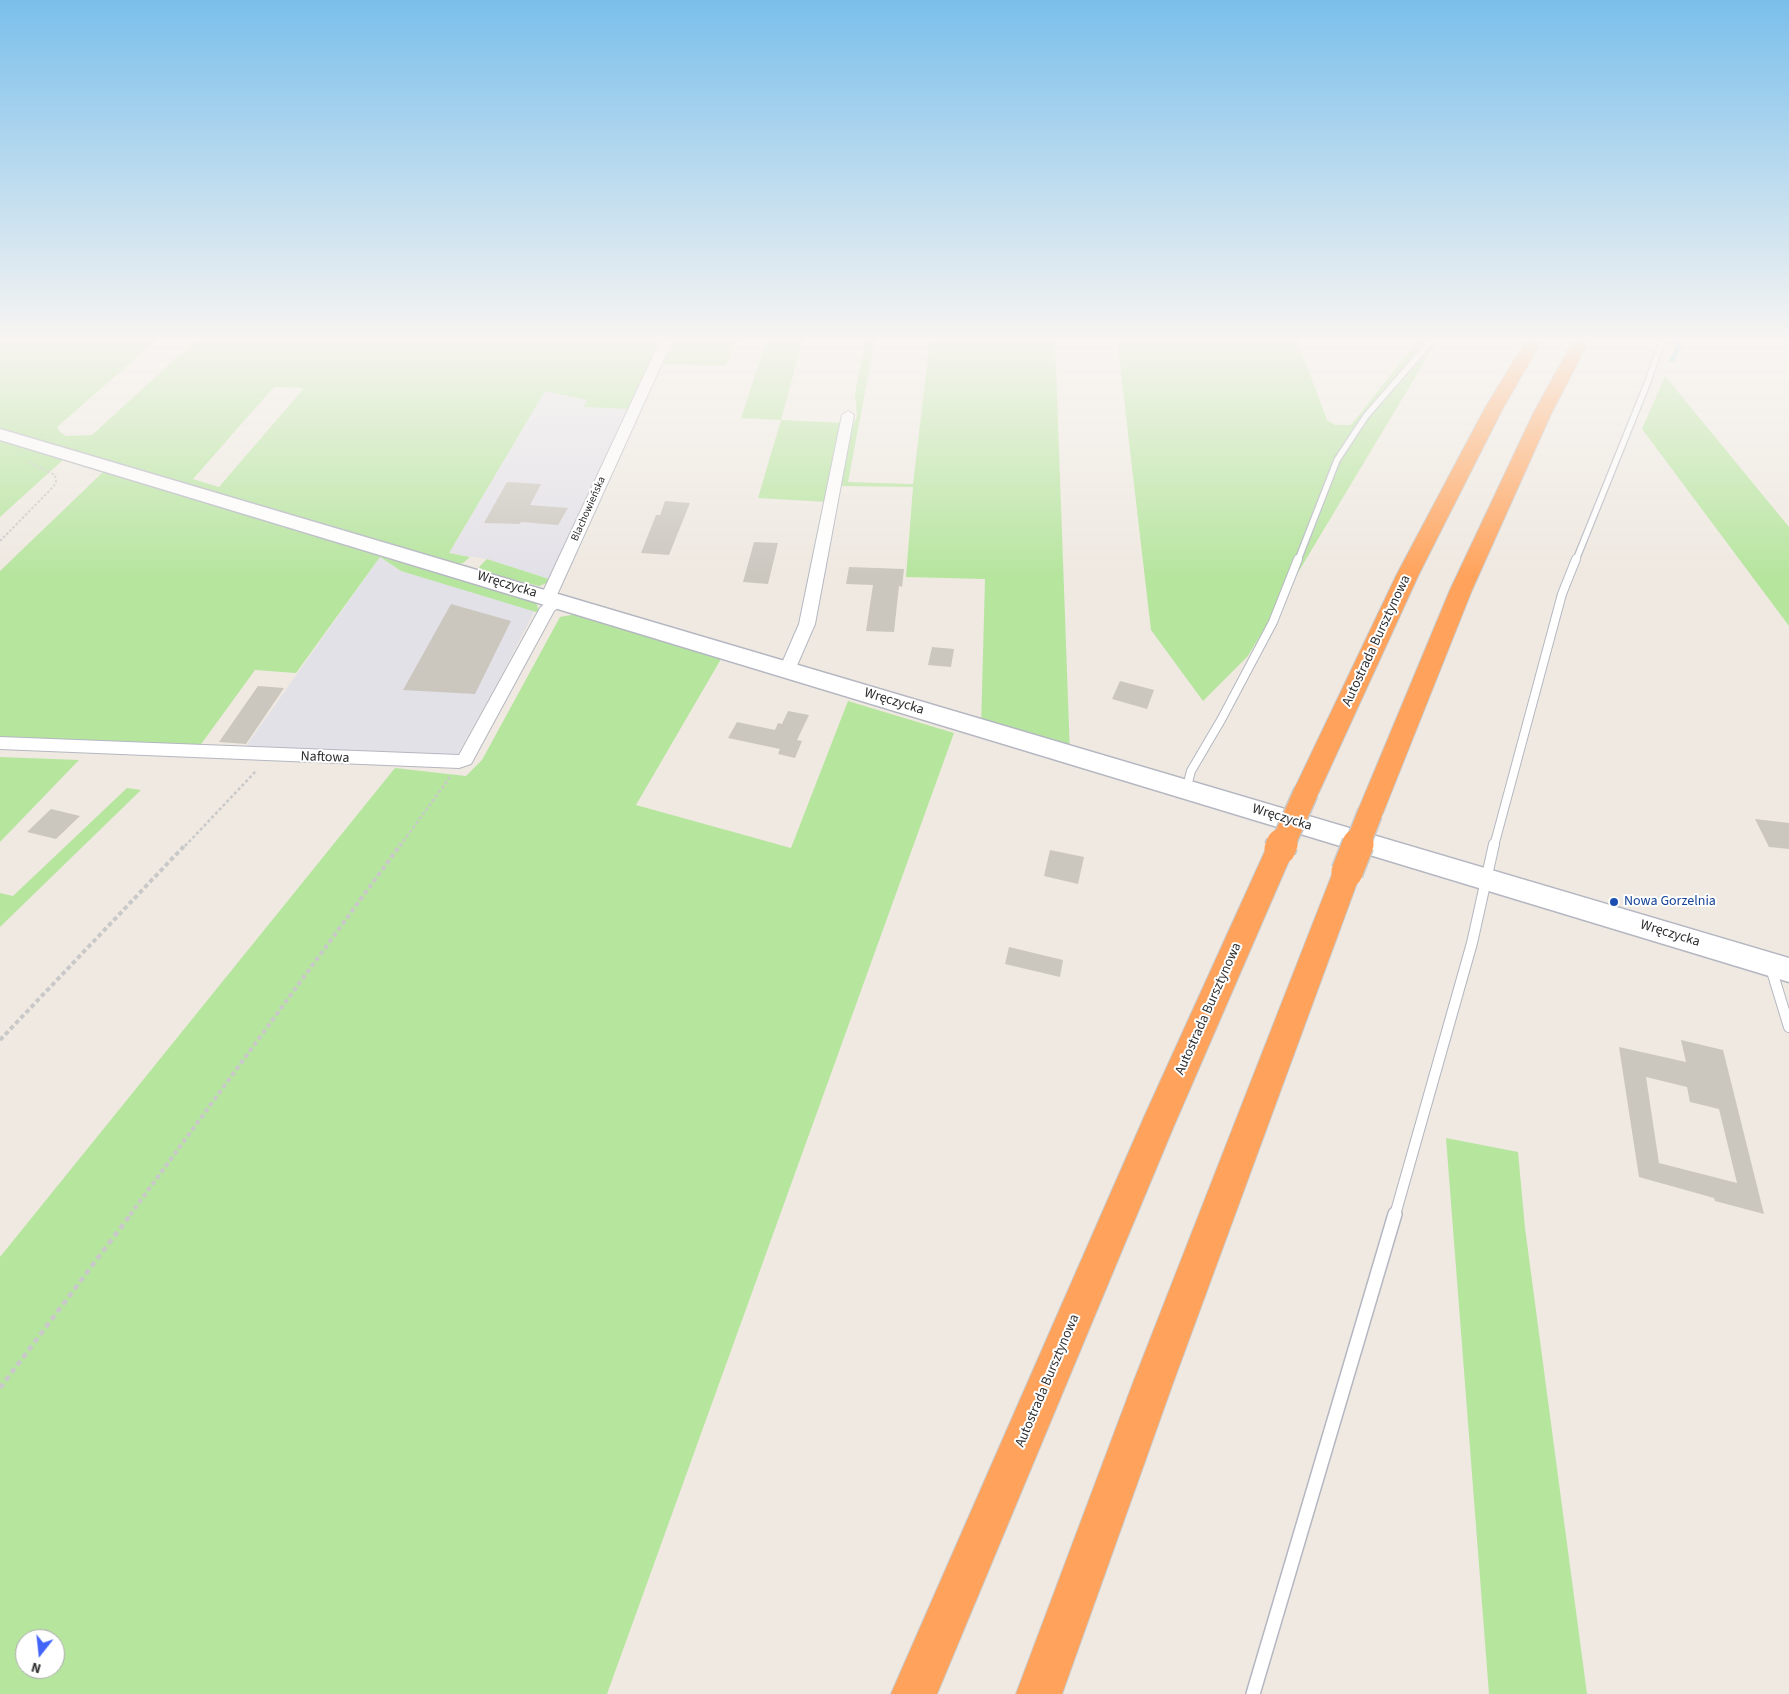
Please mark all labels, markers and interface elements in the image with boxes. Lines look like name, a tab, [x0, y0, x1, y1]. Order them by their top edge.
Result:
street label: Blachowieńska	[569, 475, 609, 543]
street label: Wręczycka	[475, 568, 539, 602]
street label: Autostrada Bursztynowa	[1339, 573, 1415, 709]
street label: Wręczycka	[862, 685, 926, 719]
street label: Naftowa	[300, 749, 350, 767]
street label: Wręczycka	[1250, 801, 1314, 835]
place label: Nowa Gorzelnia	[1624, 894, 1716, 910]
marker: Nowa Gorzelnia	[1608, 896, 1620, 908]
street label: Wręczycka	[1638, 917, 1702, 951]
street label: Autostrada Bursztynowa	[1172, 940, 1246, 1078]
street label: Autostrada Bursztynowa	[1012, 1312, 1084, 1450]
north arrow	[15, 1629, 65, 1679]
text: N	[29, 1657, 43, 1678]

